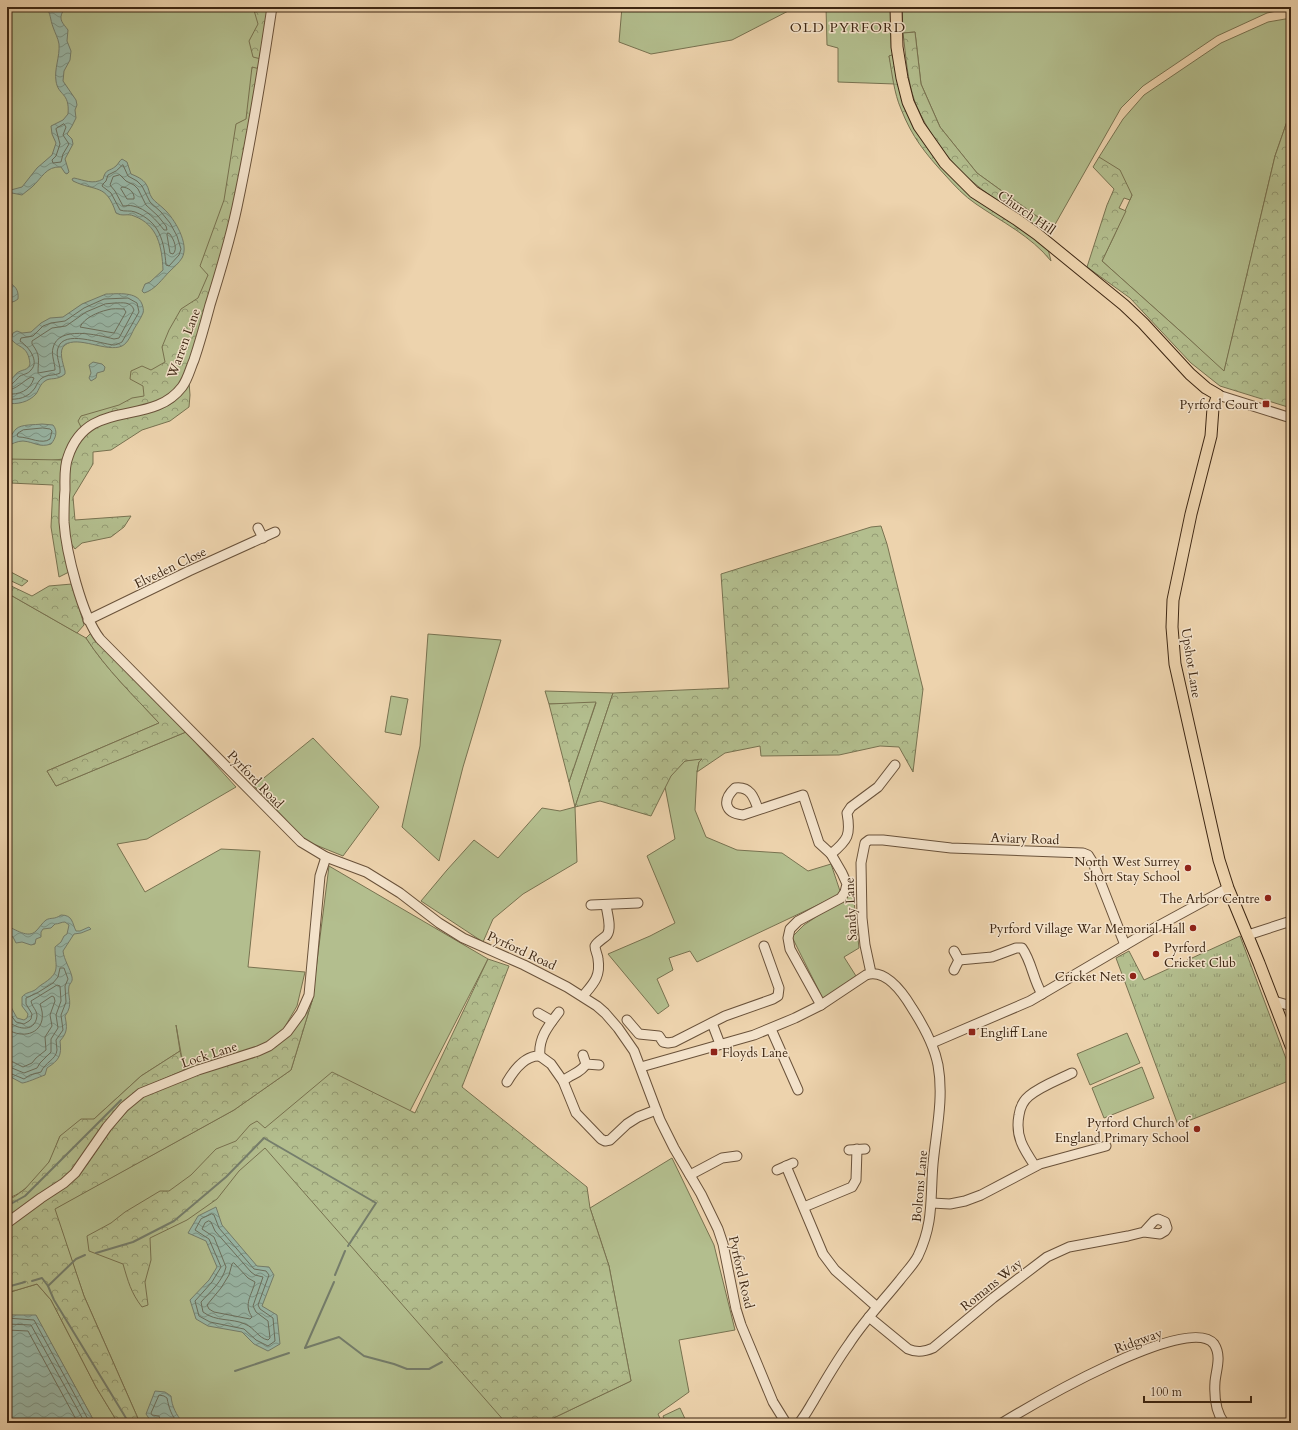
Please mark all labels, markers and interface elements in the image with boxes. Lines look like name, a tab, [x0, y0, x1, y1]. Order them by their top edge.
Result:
district label: OLD PYRFORD	[790, 18, 906, 37]
street label: Church Hill	[994, 186, 1059, 240]
street label: Warren Lane	[163, 306, 205, 382]
place label: Pyrford Court	[1180, 396, 1258, 414]
marker: Pyrford Court	[1261, 399, 1271, 409]
street label: Elveden Close	[131, 543, 210, 593]
street label: Upshot Lane	[1177, 627, 1205, 699]
street label: Pyrford Road	[223, 747, 288, 813]
street label: Aviary Road	[990, 829, 1060, 849]
place label: North West Surrey Short Stay School	[1074, 853, 1181, 886]
marker: North West Surrey Short Stay School	[1183, 863, 1193, 873]
street label: Sandy Lane	[840, 877, 862, 941]
place label: The Arbor Centre	[1160, 890, 1260, 908]
marker: The Arbor Centre	[1263, 893, 1273, 903]
place label: Pyrford Village War Memorial Hall	[989, 920, 1186, 938]
marker: Pyrford Village War Memorial Hall	[1188, 923, 1198, 933]
street label: Pyrford Road	[484, 927, 559, 975]
place label: Pyrford Cricket Club	[1164, 939, 1236, 972]
marker: Pyrford Cricket Club	[1151, 949, 1161, 959]
place label: Cricket Nets	[1055, 968, 1125, 986]
marker: Cricket Nets	[1128, 971, 1138, 981]
place label: Engliff Lane	[980, 1024, 1048, 1042]
marker: Engliff Lane	[967, 1027, 977, 1037]
street label: Lock Lane	[179, 1037, 240, 1072]
place label: Floyds Lane	[722, 1044, 788, 1062]
marker: Floyds Lane	[709, 1047, 719, 1057]
place label: Pyrford Church of England Primary School	[1055, 1114, 1191, 1147]
marker: Pyrford Church of England Primary School	[1192, 1124, 1202, 1134]
street label: Boltons Lane	[908, 1149, 932, 1223]
street label: Pyrford Road	[724, 1234, 758, 1310]
street label: Romans Way	[957, 1254, 1026, 1315]
street label: Ridgway	[1112, 1324, 1165, 1358]
scale bar	[1144, 1378, 1251, 1404]
text: 100 m	[1150, 1384, 1183, 1400]

